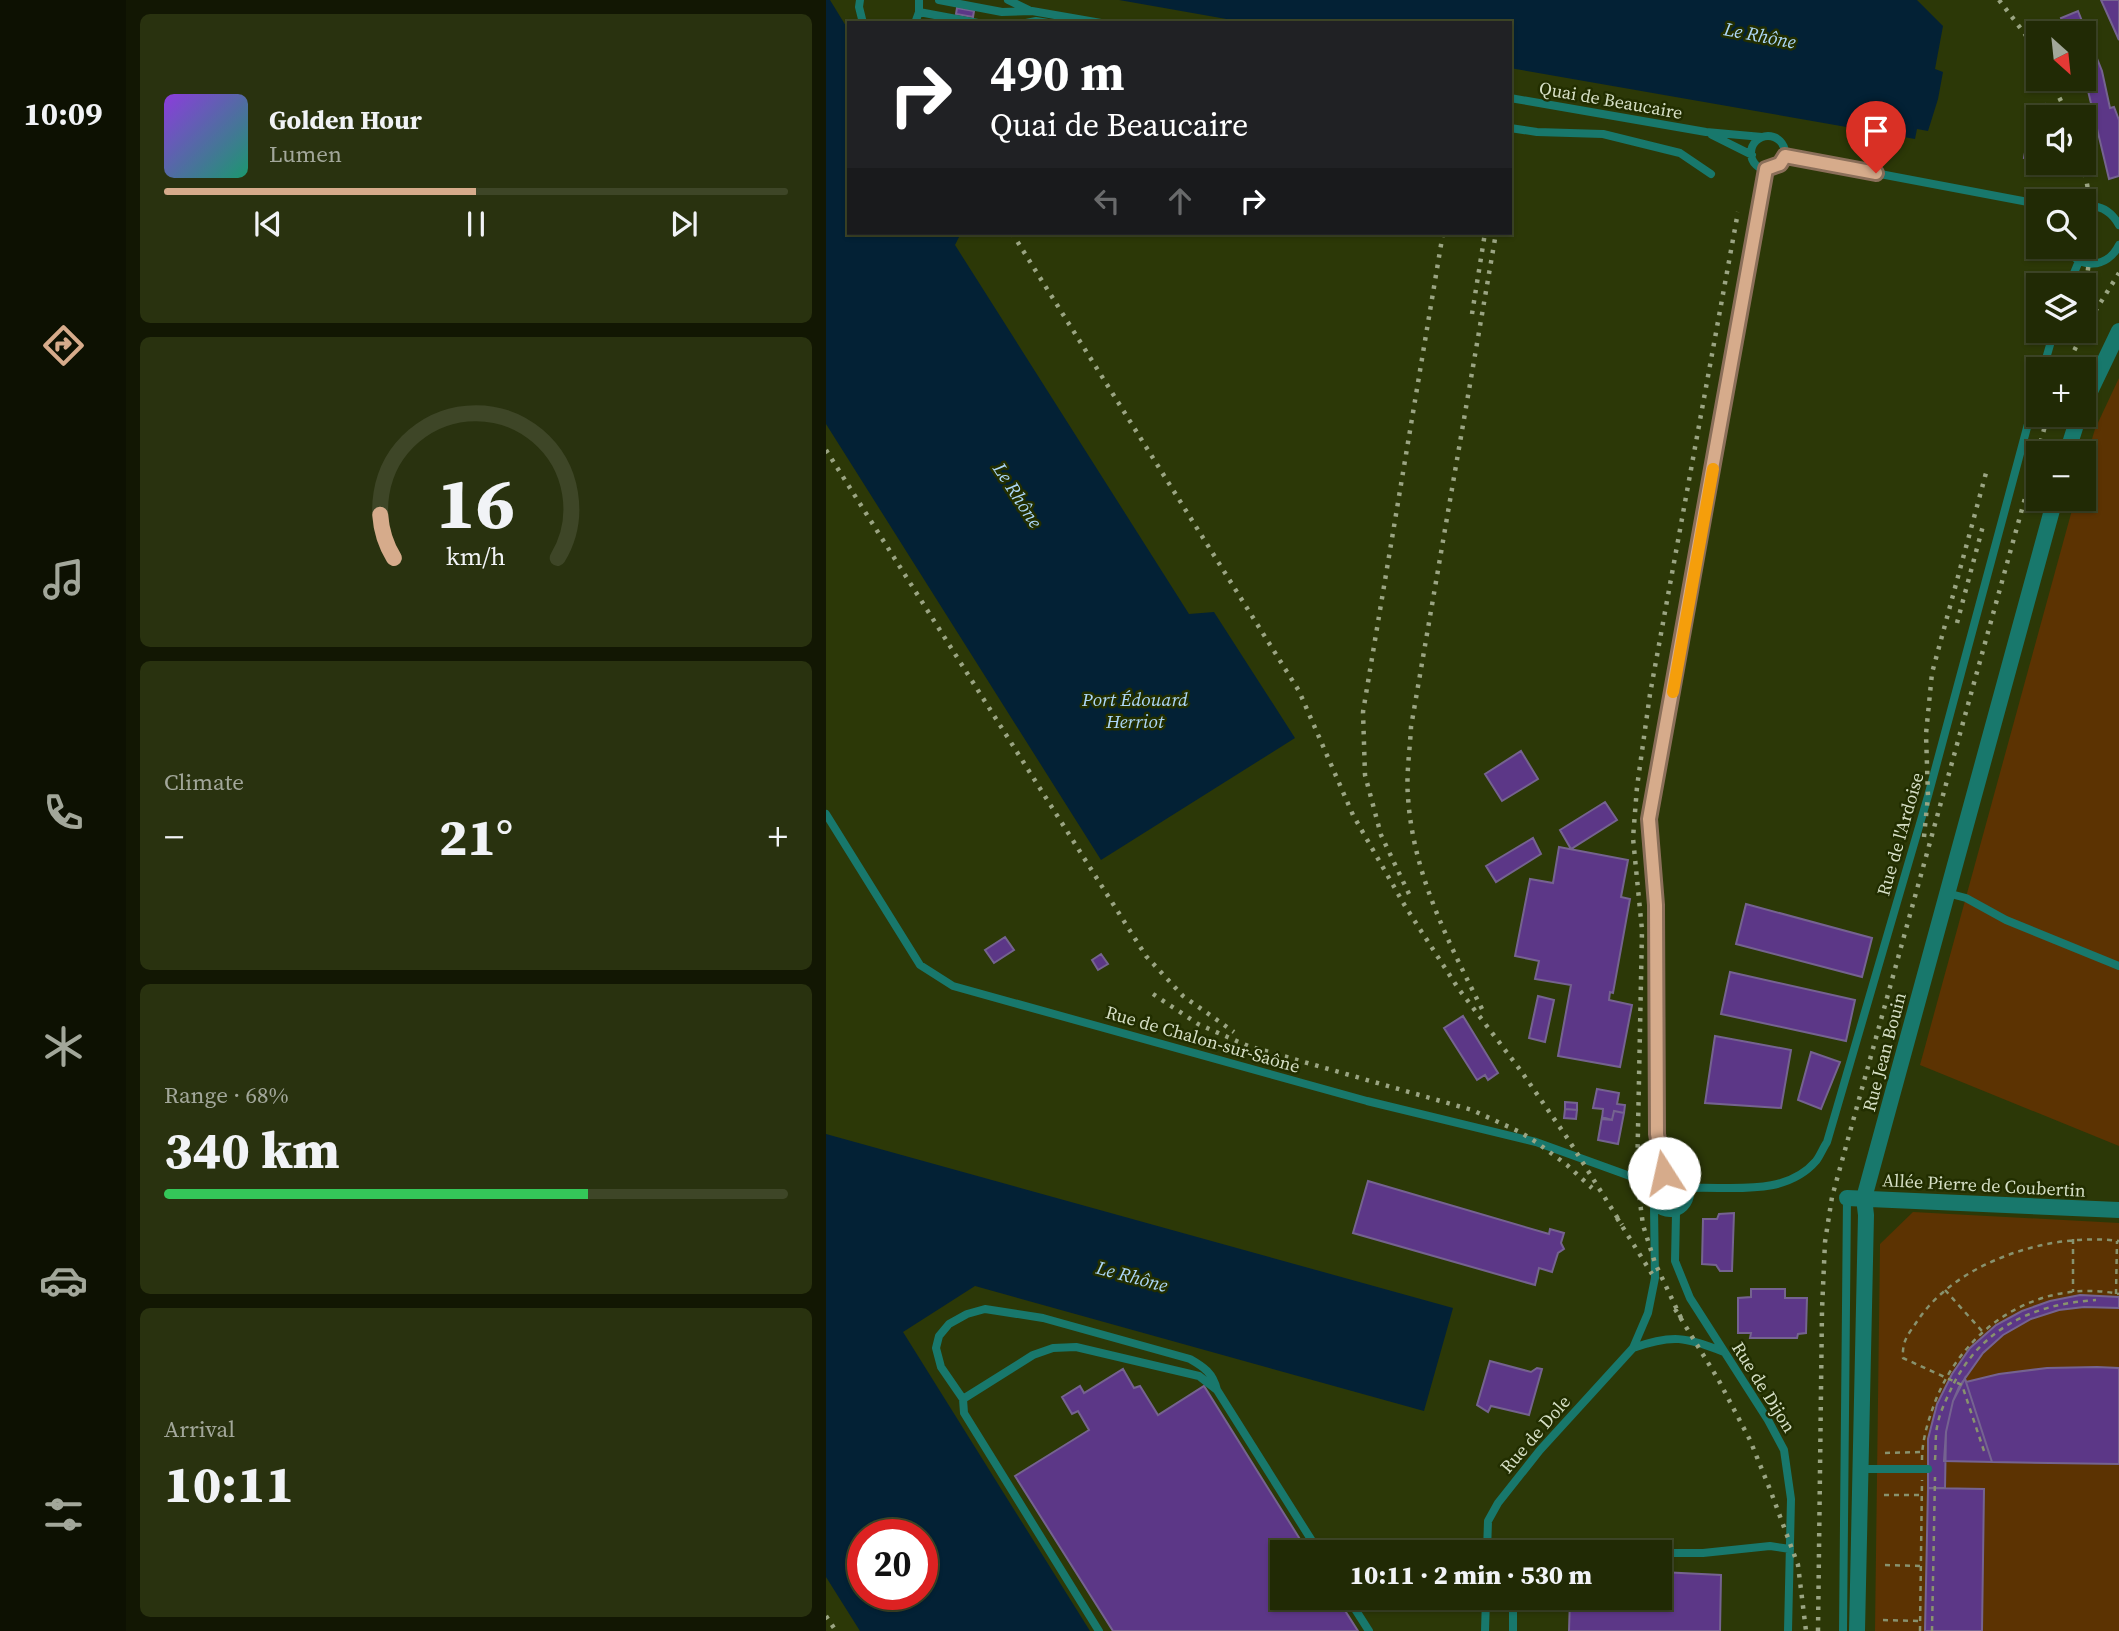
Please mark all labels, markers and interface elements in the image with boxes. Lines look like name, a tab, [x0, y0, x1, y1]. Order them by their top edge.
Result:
water label: Le Rhône	[1721, 15, 1799, 55]
north arrow	[2026, 21, 2096, 91]
map controls	[2026, 21, 2096, 511]
text: 490 m	[990, 39, 1125, 106]
icon: right	[875, 49, 966, 140]
street label: Quai de Beaucaire	[1537, 75, 1685, 125]
text: 10:09	[24, 92, 102, 136]
pin	[1846, 101, 1906, 173]
text: Golden Hour	[269, 102, 422, 138]
text: Quai de Beaucaire	[990, 103, 1248, 147]
button: sound	[2026, 105, 2096, 175]
icon: arrive	[1857, 112, 1895, 150]
text: Lumen	[269, 138, 342, 170]
icon: left	[1088, 182, 1126, 220]
icon: ahead	[1161, 182, 1199, 220]
icon: right	[1234, 182, 1272, 220]
button: search	[2026, 189, 2096, 259]
icon: previous	[249, 205, 287, 243]
icon: pause	[457, 205, 495, 243]
icon: next	[665, 205, 703, 243]
button: layers	[2026, 273, 2096, 343]
icon: directions	[39, 321, 88, 370]
button: +	[2026, 357, 2096, 427]
button: −	[2026, 441, 2096, 511]
text: 16	[437, 454, 515, 553]
water label: Le Rhône	[987, 457, 1049, 533]
text: km/h	[446, 539, 506, 573]
icon: music	[39, 555, 88, 604]
water label: Port Édouard Herriot	[1081, 686, 1188, 734]
text: Climate	[164, 766, 244, 798]
street label: Rue de l'Ardoise	[1870, 769, 1930, 899]
icon: phone	[39, 788, 88, 837]
text: 21°	[439, 801, 513, 872]
text: −	[164, 811, 184, 863]
text: +	[768, 811, 788, 863]
street label: Rue Jean Bouin	[1856, 989, 1912, 1114]
street label: Rue de Chalon-sur-Saône	[1103, 999, 1303, 1079]
icon: climate	[39, 1022, 88, 1071]
text: Range · 68%	[164, 1079, 289, 1111]
text: 340 km	[164, 1114, 340, 1185]
position arrow	[1627, 1136, 1701, 1210]
street label: Allée Pierre de Coubertin	[1882, 1167, 2086, 1203]
water label: Le Rhône	[1092, 1254, 1171, 1298]
icon: car	[39, 1256, 88, 1305]
street label: Rue de Dijon	[1726, 1337, 1802, 1437]
street label: Rue de Dole	[1494, 1390, 1576, 1478]
text: Arrival	[164, 1413, 235, 1445]
text: 10:11	[164, 1448, 294, 1519]
icon: filters	[39, 1490, 88, 1539]
speed limit sign: 20	[847, 1519, 938, 1610]
text: 10:11 · 2 min · 530 m	[1350, 1557, 1592, 1593]

